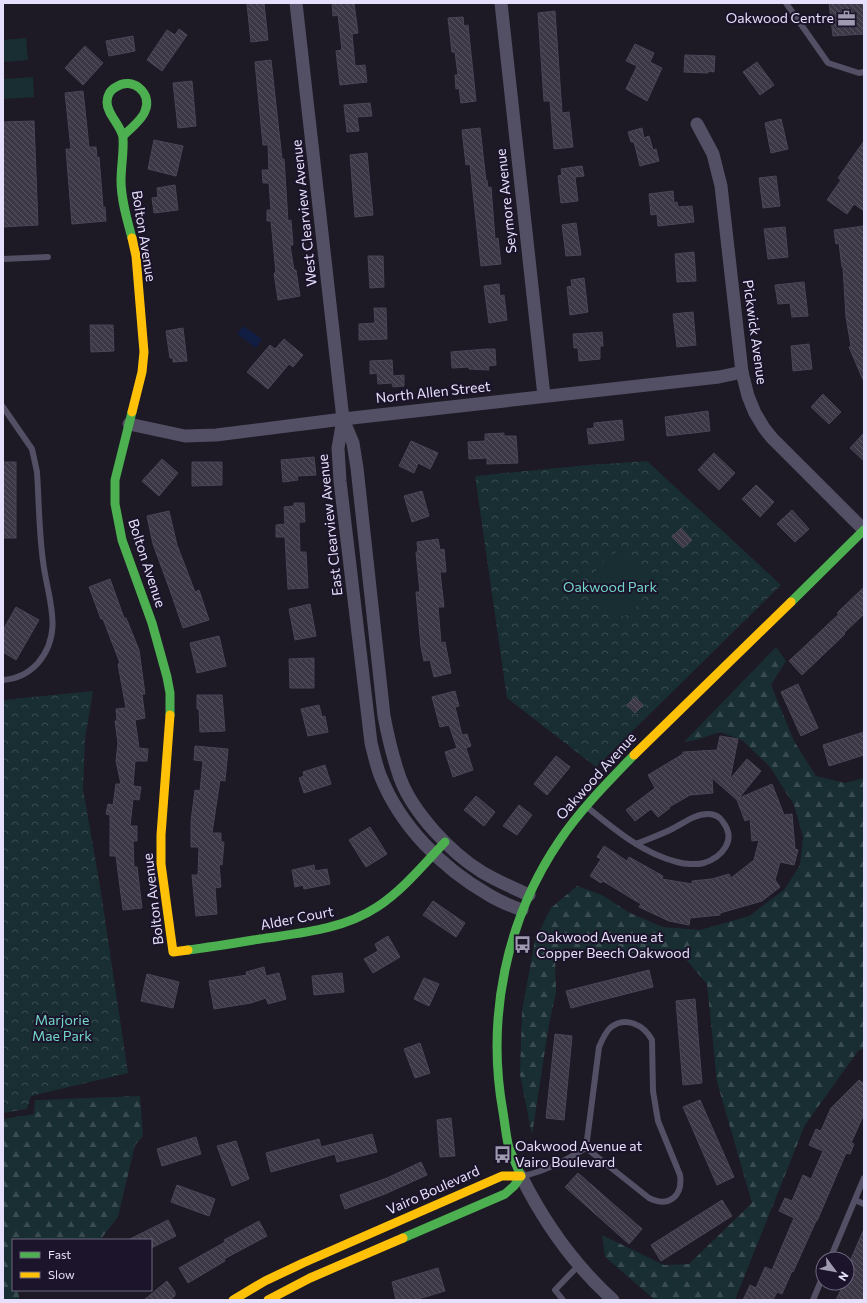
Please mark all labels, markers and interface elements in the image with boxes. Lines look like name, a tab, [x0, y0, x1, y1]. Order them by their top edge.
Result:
office icon: Oakwood Centre	[837, 8, 857, 28]
place label: Oakwood Centre	[726, 9, 834, 26]
street label: West Clearview Avenue	[287, 139, 320, 287]
street label: Seymore Avenue	[492, 148, 519, 254]
street label: Bolton Avenue	[129, 189, 160, 283]
street label: Pickwick Avenue	[740, 278, 771, 385]
street label: North Allen Street	[375, 377, 491, 406]
street label: East Clearview Avenue	[314, 453, 345, 597]
street label: Bolton Avenue	[125, 516, 170, 609]
park label: Oakwood Park	[563, 578, 657, 595]
street label: Oakwood Avenue	[552, 729, 639, 823]
street label: Bolton Avenue	[138, 852, 167, 946]
street label: Alder Court	[259, 902, 335, 933]
place label: Oakwood Avenue at Copper Beech Oakwood	[536, 928, 690, 961]
bus stop icon: Oakwood Avenue at Copper Beech Oakwood	[513, 935, 533, 955]
park label: Marjorie Mae Park	[32, 1011, 92, 1044]
place label: Oakwood Avenue at Vairo Boulevard	[515, 1137, 642, 1170]
bus stop icon: Oakwood Avenue at Vairo Boulevard	[492, 1144, 512, 1164]
street label: Vairo Boulevard	[384, 1161, 482, 1218]
legend	[12, 1239, 152, 1291]
text: Fast	[48, 1247, 71, 1261]
north arrow	[815, 1251, 855, 1291]
text: Slow	[48, 1267, 75, 1281]
text: N	[836, 1270, 852, 1284]

